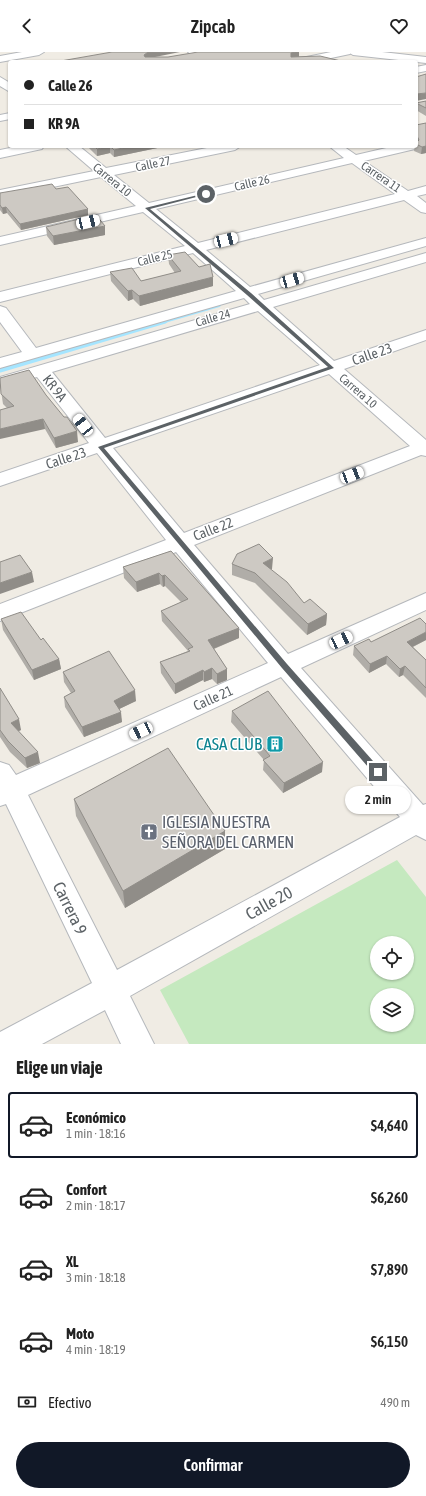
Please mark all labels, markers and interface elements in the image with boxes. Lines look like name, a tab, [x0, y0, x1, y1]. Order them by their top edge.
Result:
icon: back	[16, 15, 38, 37]
icon: heart	[388, 15, 410, 37]
text: Zipcab	[191, 16, 235, 37]
text: Calle 26	[48, 77, 93, 94]
text: KR 9A	[48, 115, 79, 132]
street label: Calle 27	[134, 153, 172, 175]
street label: Carrera 11	[358, 159, 404, 196]
street label: Carrera 10	[90, 160, 134, 200]
street label: Calle 26	[233, 172, 271, 194]
route start	[197, 185, 215, 203]
car	[75, 213, 101, 231]
car	[213, 231, 239, 249]
street label: Calle 25	[136, 247, 174, 269]
car	[279, 271, 305, 289]
street label: Calle 24	[194, 306, 232, 330]
street label: Calle 23	[350, 340, 394, 368]
street label: Carrera 10	[336, 371, 380, 411]
street label: KR 9A	[40, 372, 70, 405]
car	[71, 412, 95, 438]
street label: Calle 23	[44, 444, 88, 472]
car	[339, 465, 365, 485]
street label: Calle 22	[191, 514, 235, 544]
car	[328, 629, 354, 651]
street label: Calle 21	[191, 682, 235, 714]
car	[128, 720, 154, 742]
place label: CASA CLUB	[196, 734, 262, 754]
building icon: CASA CLUB	[265, 734, 285, 754]
route end	[369, 763, 387, 781]
callout: 2 min	[345, 786, 411, 814]
text: 2 min	[365, 792, 391, 807]
place label: IGLESIA NUESTRA SEÑORA DEL CARMEN	[162, 812, 294, 852]
church icon: IGLESIA NUESTRA SEÑORA DEL CARMEN	[139, 822, 159, 842]
street label: Carrera 9	[49, 878, 91, 938]
street label: Calle 20	[242, 882, 296, 924]
map controls	[370, 936, 414, 1032]
button: locate	[370, 936, 414, 980]
button: layers	[370, 988, 414, 1032]
text: Elige un viaje	[16, 1057, 103, 1078]
icon: car	[18, 1107, 54, 1143]
text: Económico	[66, 1109, 126, 1126]
text: $4,640	[371, 1117, 408, 1134]
text: 1 min · 18:16	[66, 1126, 126, 1141]
icon: car	[18, 1179, 54, 1215]
text: Confort	[66, 1181, 107, 1198]
text: $6,260	[371, 1189, 408, 1206]
text: 2 min · 18:17	[66, 1198, 126, 1213]
icon: car	[18, 1251, 54, 1287]
text: XL	[66, 1253, 79, 1270]
text: $7,890	[371, 1261, 408, 1278]
text: 3 min · 18:18	[66, 1270, 126, 1285]
icon: car	[18, 1323, 54, 1359]
text: Moto	[66, 1325, 94, 1342]
text: $6,150	[371, 1333, 408, 1350]
text: 4 min · 18:19	[66, 1342, 126, 1357]
icon: cash	[16, 1391, 38, 1413]
text: Efectivo	[48, 1394, 92, 1411]
text: 490 m	[381, 1395, 410, 1410]
button: Confirmar	[16, 1442, 410, 1488]

